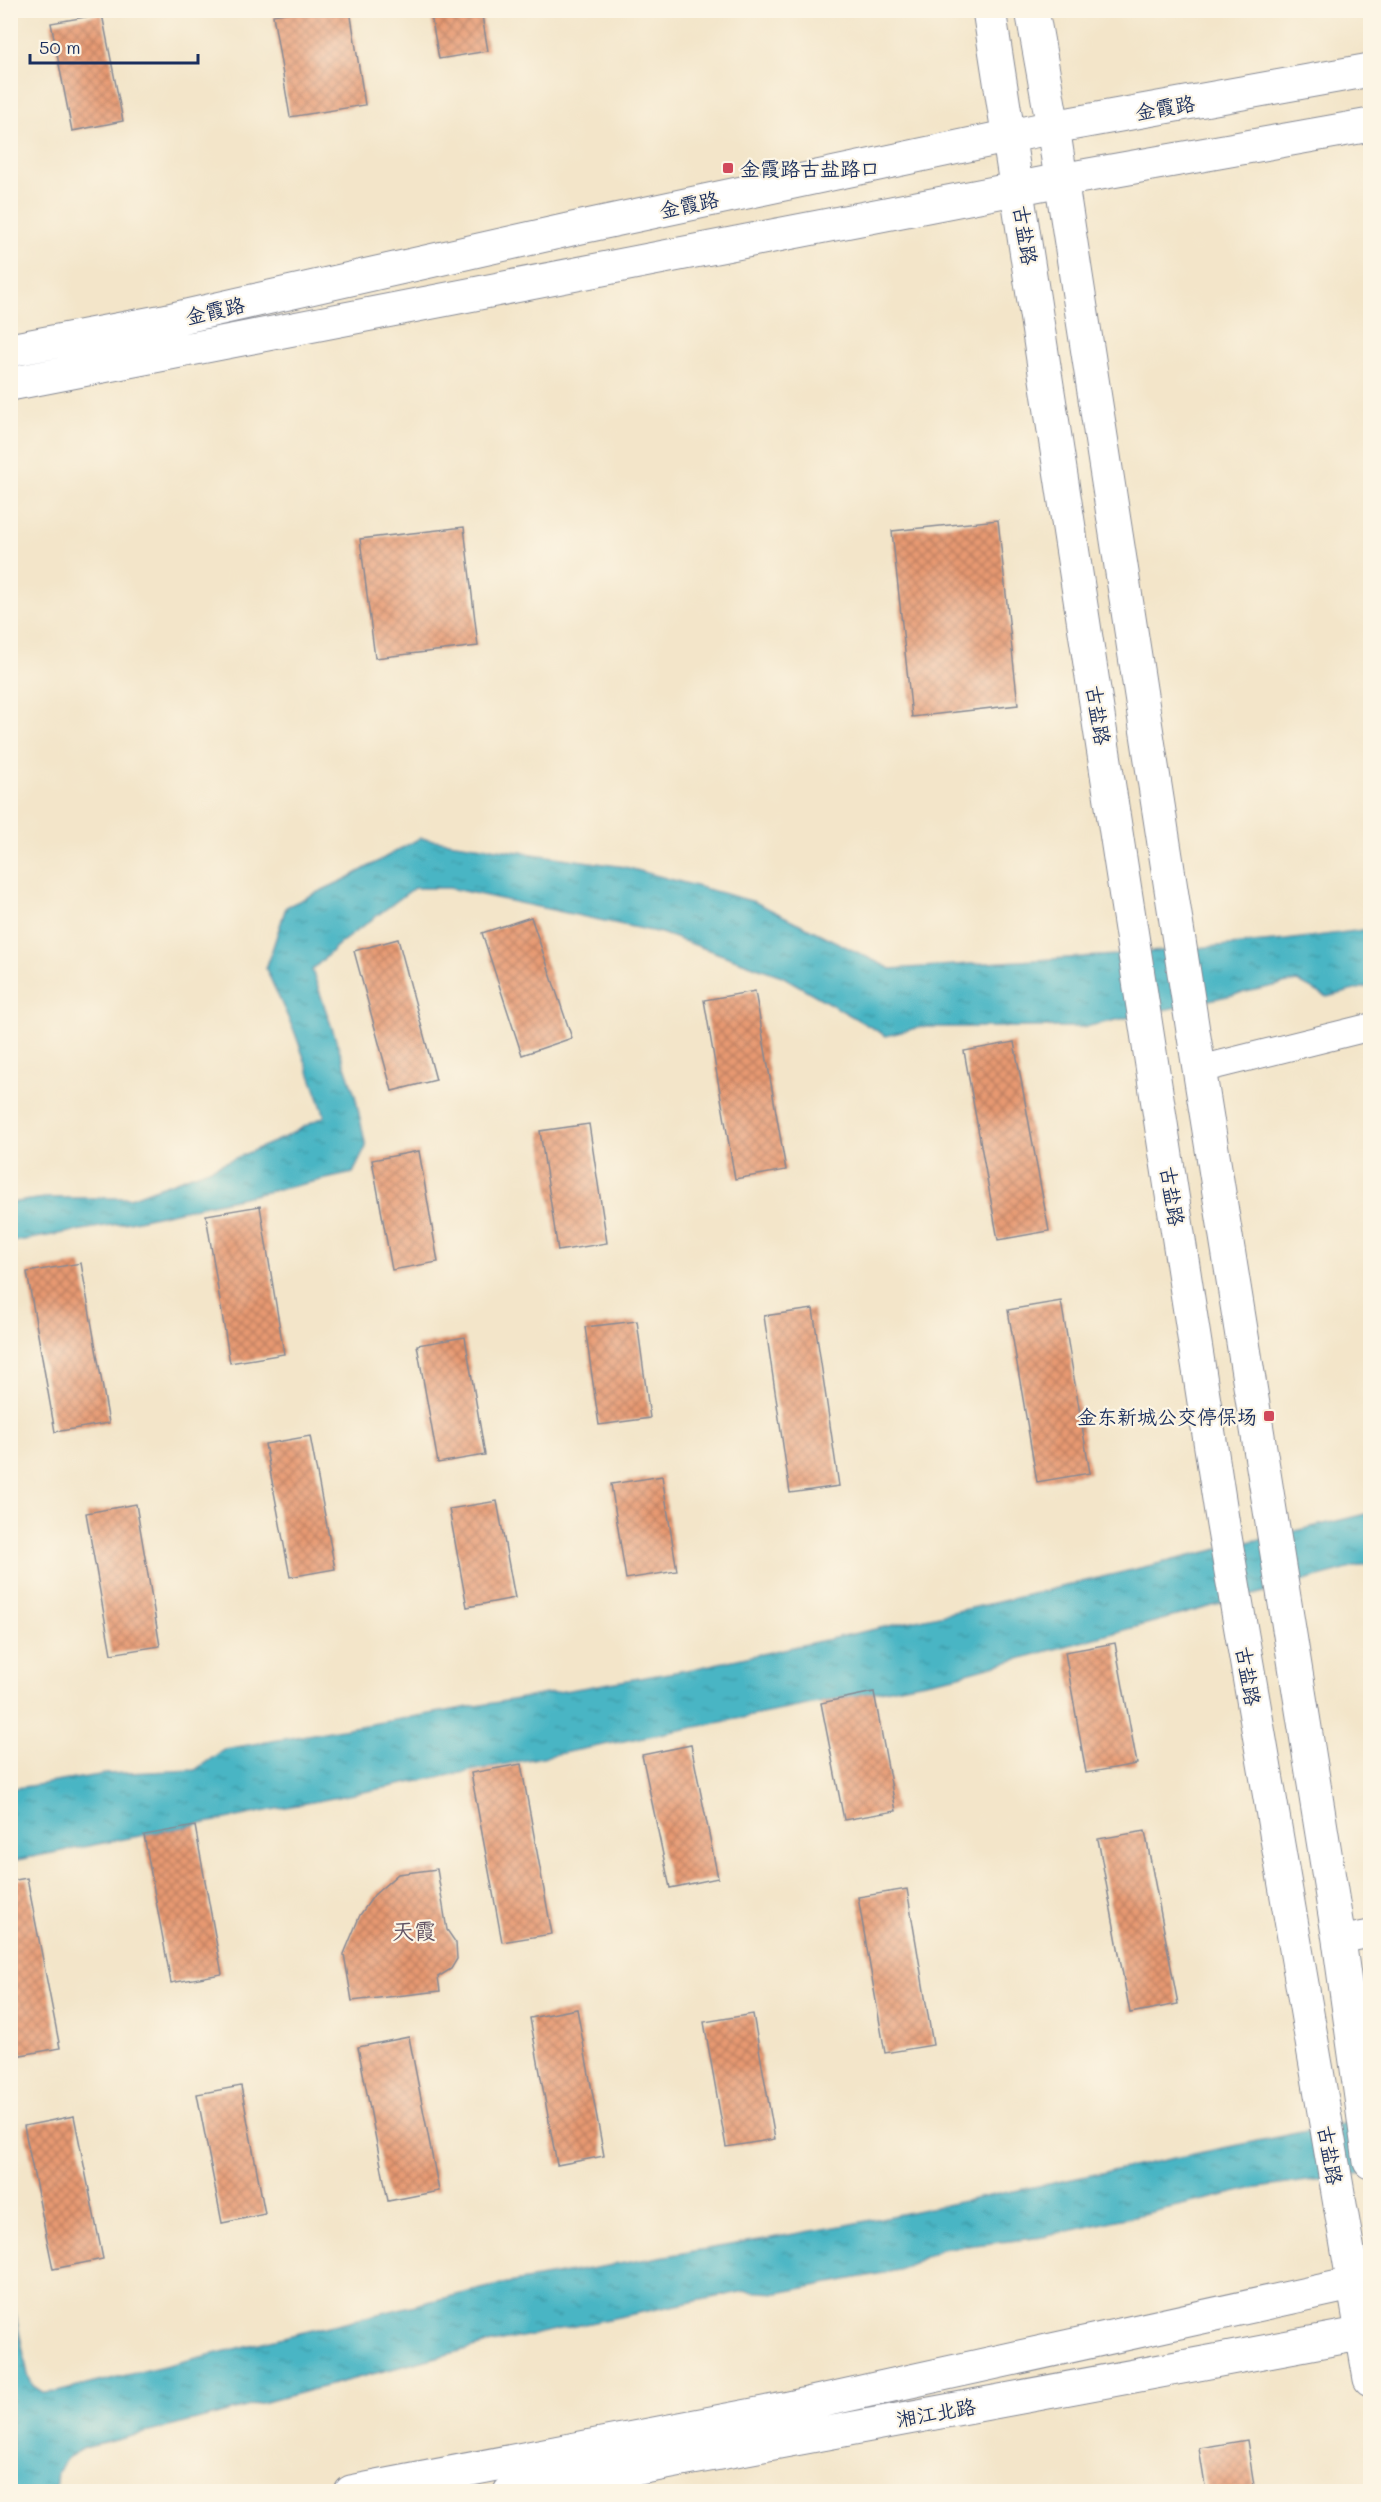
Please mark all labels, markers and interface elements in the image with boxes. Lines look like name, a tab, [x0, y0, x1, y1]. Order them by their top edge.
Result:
scale bar	[30, 27, 198, 65]
text: 50 m	[39, 35, 81, 59]
street label: 金霞路	[1133, 89, 1198, 125]
place label: 金霞路古盐路口	[740, 155, 880, 181]
marker: 金霞路古盐路口	[721, 161, 735, 175]
street label: 金霞路	[657, 185, 722, 223]
street label: 古盐路	[1008, 203, 1044, 268]
street label: 金霞路	[183, 290, 248, 329]
street label: 古盐路	[1081, 683, 1117, 748]
street label: 古盐路	[1155, 1164, 1191, 1229]
place label: 金东新城公交停保场	[1077, 1403, 1257, 1429]
marker: 金东新城公交停保场	[1262, 1409, 1276, 1423]
street label: 古盐路	[1231, 1644, 1267, 1709]
district label: 天霞	[392, 1916, 436, 1945]
street label: 古盐路	[1313, 2123, 1349, 2188]
street label: 湘江北路	[894, 2392, 979, 2432]

